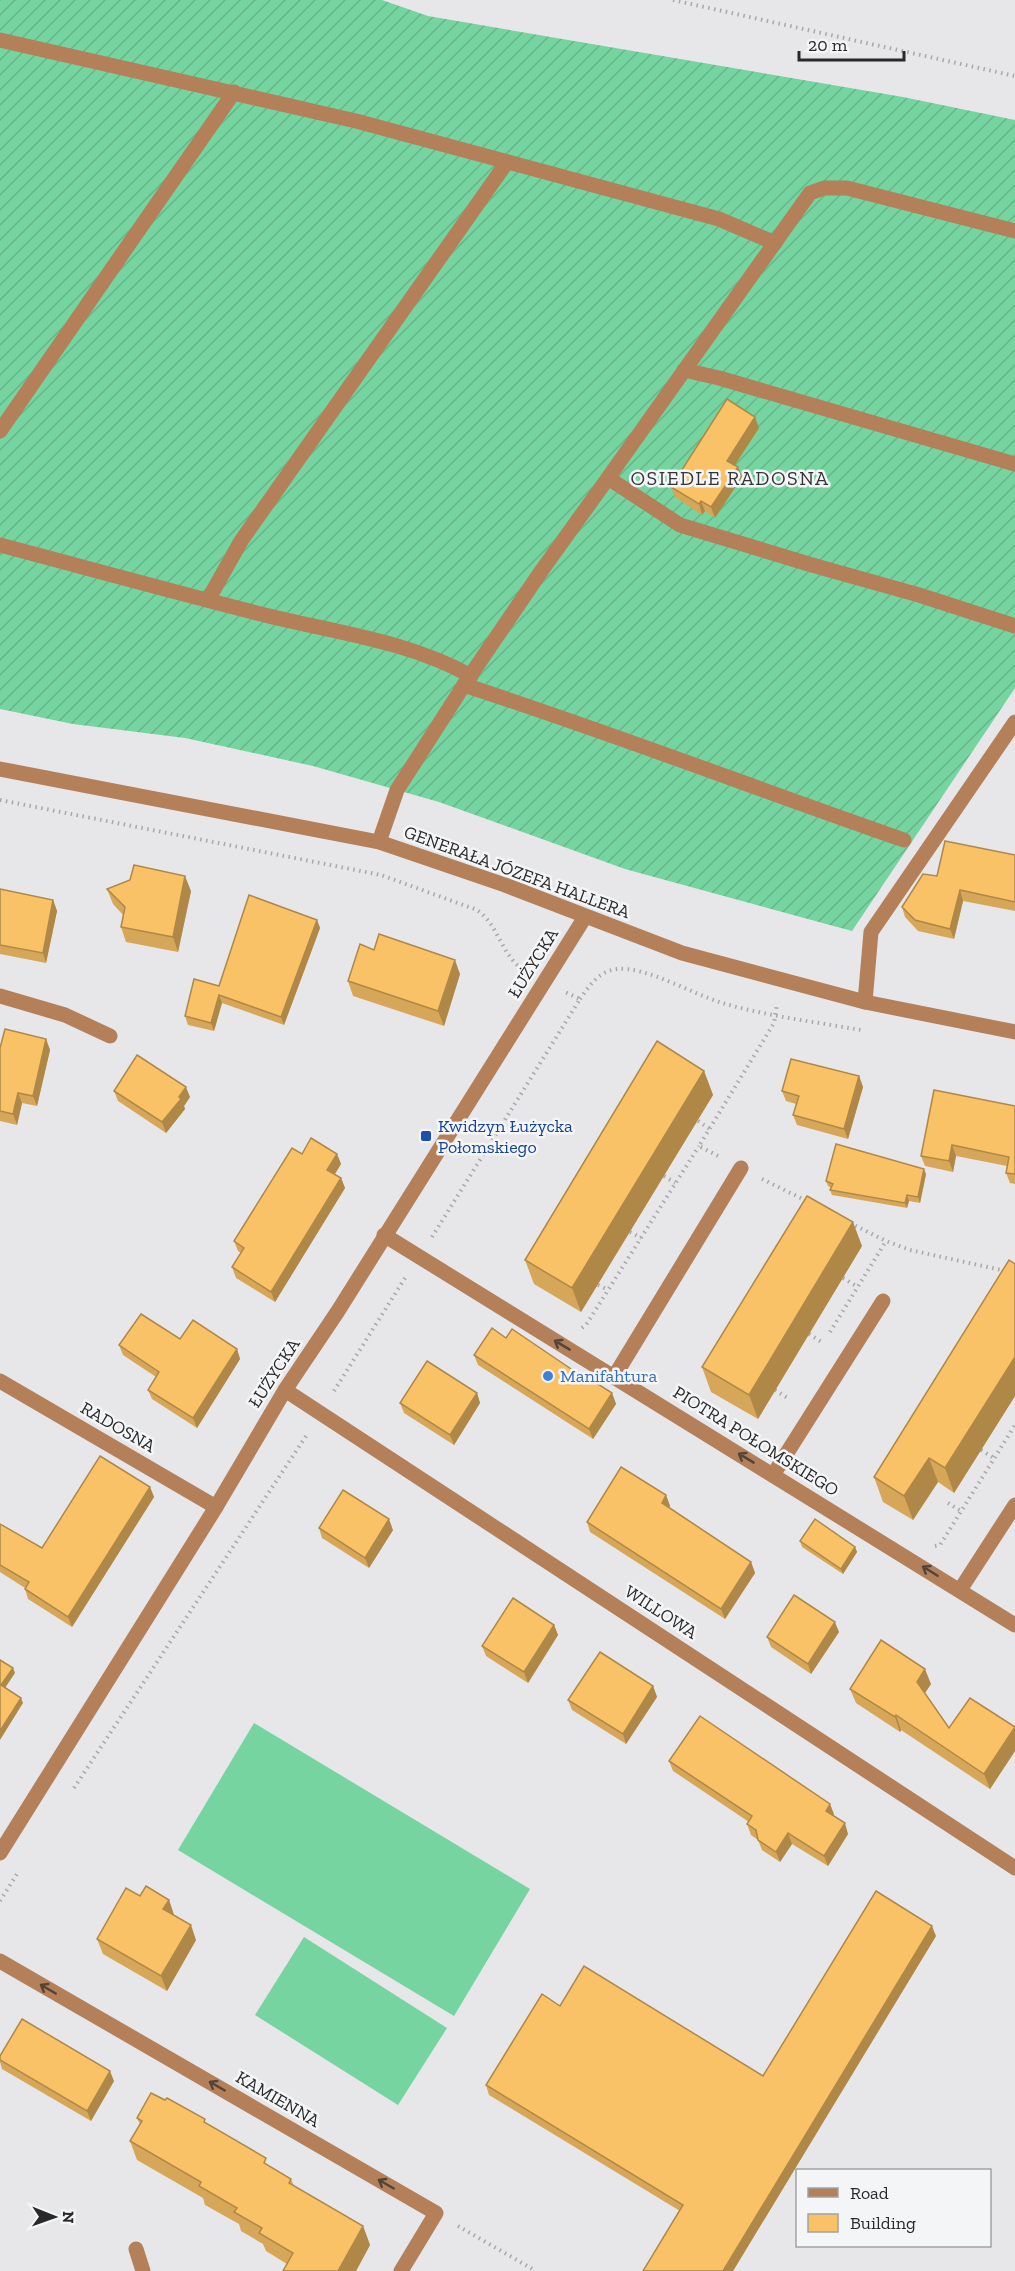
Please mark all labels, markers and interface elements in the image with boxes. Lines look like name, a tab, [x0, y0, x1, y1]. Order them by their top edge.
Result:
scale bar	[799, 24, 904, 62]
text: 20 m	[808, 34, 848, 56]
district label: OSIEDLE RADOSNA	[631, 466, 829, 490]
street label: GENERAŁA JÓZEFA HALLERA	[401, 821, 633, 923]
street label: ŁUŻYCKA	[503, 924, 563, 1002]
place label: Kwidzyn Łużycka Połomskiego	[438, 1115, 573, 1158]
marker: Kwidzyn Łużycka Połomskiego	[419, 1129, 433, 1143]
street label: ŁUŻYCKA	[244, 1334, 305, 1412]
one-way arrow	[553, 1339, 570, 1352]
place label: Manifahtura	[560, 1365, 658, 1387]
marker: Manifahtura	[541, 1369, 555, 1383]
street label: PIOTRA POŁOMSKIEGO	[669, 1381, 843, 1501]
street label: RADOSNA	[77, 1397, 160, 1457]
one-way arrow	[738, 1452, 755, 1464]
one-way arrow	[922, 1565, 939, 1577]
street label: WILLOWA	[620, 1580, 702, 1644]
one-way arrow	[40, 1983, 57, 1995]
street label: KAMIENNA	[232, 2066, 324, 2132]
one-way arrow	[209, 2080, 226, 2092]
legend	[796, 2169, 991, 2247]
one-way arrow	[378, 2178, 395, 2190]
text: Road	[850, 2182, 889, 2204]
north arrow	[24, 2187, 84, 2247]
text: N	[59, 2211, 78, 2224]
text: Building	[850, 2212, 916, 2234]

